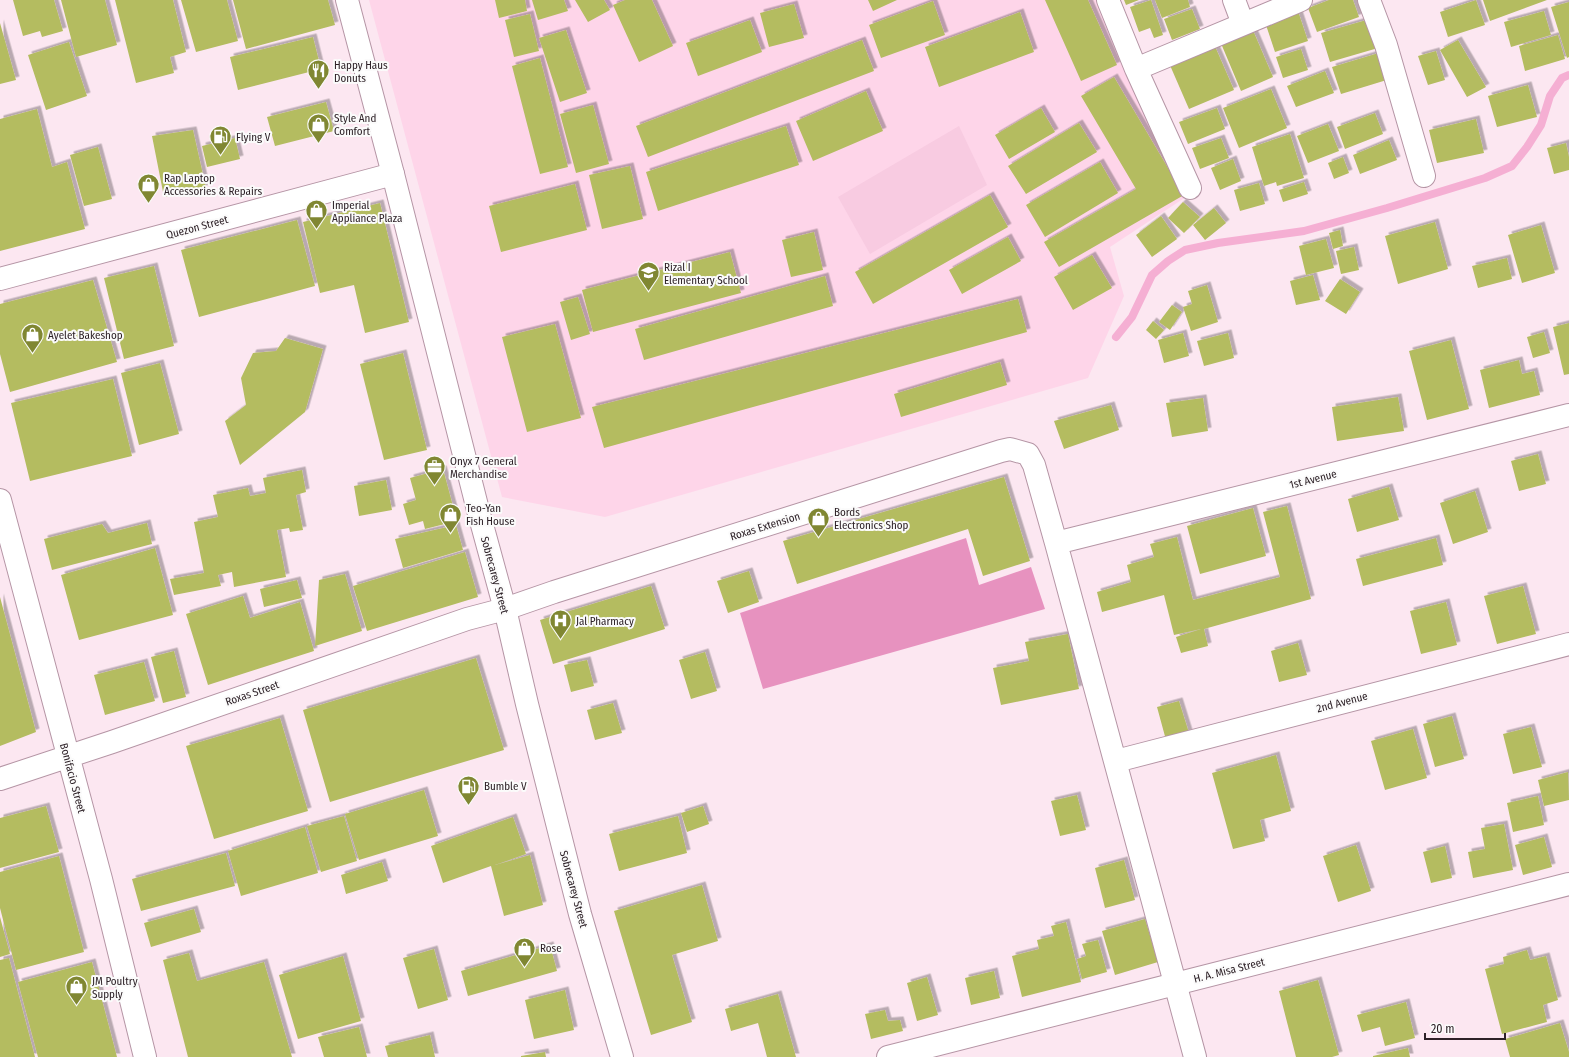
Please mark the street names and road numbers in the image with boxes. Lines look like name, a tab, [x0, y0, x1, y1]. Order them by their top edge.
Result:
street label: Quezon Street	[165, 213, 230, 242]
street label: 1st Avenue	[1288, 467, 1338, 492]
street label: Roxas Extension	[729, 510, 802, 543]
street label: Sobrecarey Street	[478, 535, 511, 616]
street label: Roxas Street	[224, 678, 281, 709]
street label: 2nd Avenue	[1315, 689, 1369, 716]
street label: Bonifacio Street	[57, 742, 88, 815]
street label: Sobrecarey Street	[557, 849, 590, 930]
street label: H. A. Misa Street	[1192, 955, 1266, 986]

